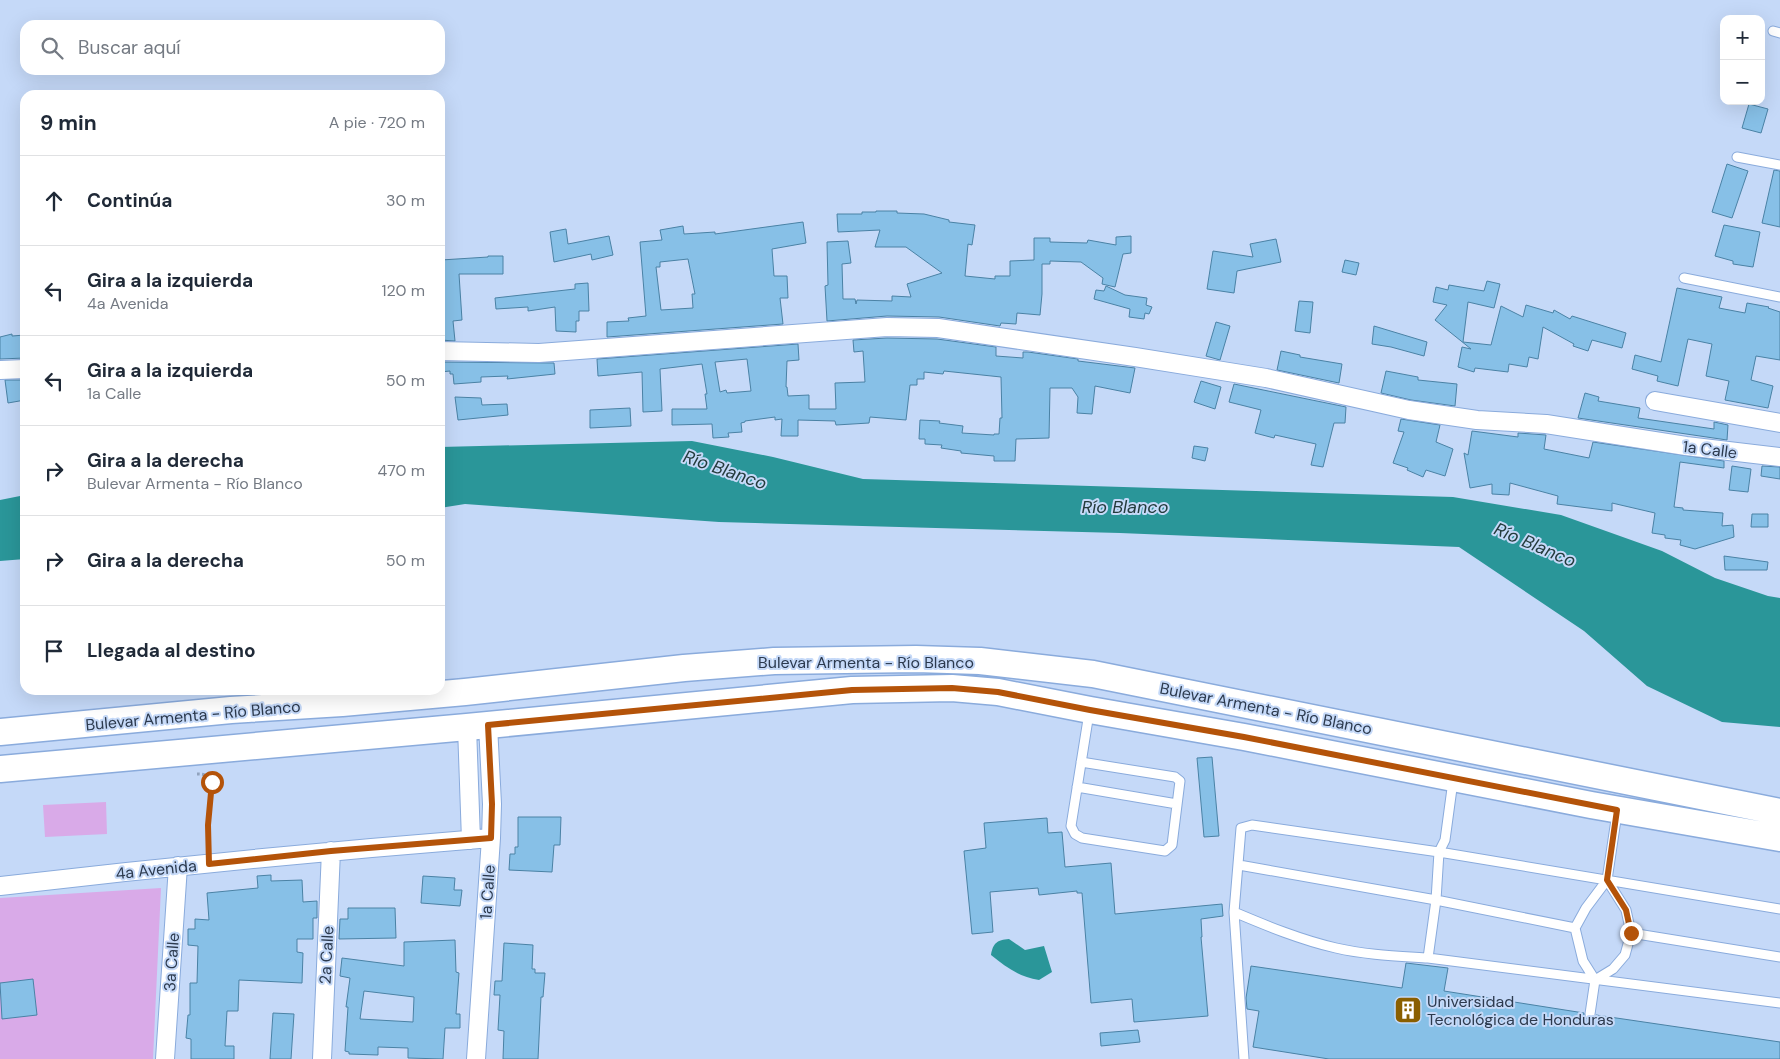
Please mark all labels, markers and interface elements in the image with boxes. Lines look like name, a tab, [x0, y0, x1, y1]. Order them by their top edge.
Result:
map controls	[1720, 15, 1765, 105]
button: +	[1720, 15, 1765, 60]
search box	[20, 20, 445, 75]
icon: search	[38, 34, 66, 62]
text: Buscar aquí	[78, 35, 181, 60]
button: −	[1720, 60, 1765, 105]
text: 9 min	[40, 109, 97, 137]
text: A pie · 720 m	[329, 112, 425, 133]
icon: ahead	[40, 187, 68, 215]
text: Continúa	[87, 188, 172, 213]
text: 30 m	[386, 190, 425, 211]
text: Gira a la izquierda	[87, 268, 253, 293]
icon: left	[40, 277, 68, 305]
text: 120 m	[381, 280, 425, 301]
text: 4a Avenida	[87, 293, 168, 314]
text: Gira a la izquierda	[87, 358, 253, 383]
icon: left	[40, 367, 68, 395]
text: 50 m	[386, 370, 425, 391]
text: 1a Calle	[87, 383, 141, 404]
street label: 1a Calle	[1682, 436, 1738, 463]
water label: Río Blanco	[680, 445, 770, 495]
text: Gira a la derecha	[87, 448, 244, 473]
icon: right	[40, 457, 68, 485]
text: 470 m	[378, 460, 425, 481]
text: Bulevar Armenta - Río Blanco	[87, 473, 303, 494]
water label: Río Blanco	[1082, 495, 1168, 519]
water label: Río Blanco	[1490, 517, 1580, 573]
icon: right	[40, 547, 68, 575]
text: Gira a la derecha	[87, 548, 244, 573]
text: 50 m	[386, 550, 425, 571]
icon: arrive	[40, 637, 68, 665]
text: Llegada al destino	[87, 638, 256, 663]
street label: Bulevar Armenta - Río Blanco	[758, 652, 974, 673]
street label: Bulevar Armenta - Río Blanco	[1158, 678, 1374, 739]
street label: Bulevar Armenta - Río Blanco	[85, 696, 301, 735]
route start	[201, 771, 224, 794]
street label: 4a Avenida	[114, 855, 198, 884]
street label: 1a Calle	[475, 864, 500, 920]
route end	[1620, 922, 1643, 945]
street label: 2a Calle	[314, 925, 339, 985]
street label: 3a Calle	[159, 932, 184, 992]
place label: Universidad Tecnológica de Honduras	[1427, 991, 1614, 1030]
building icon: Universidad Tecnológica de Honduras	[1393, 995, 1423, 1025]

